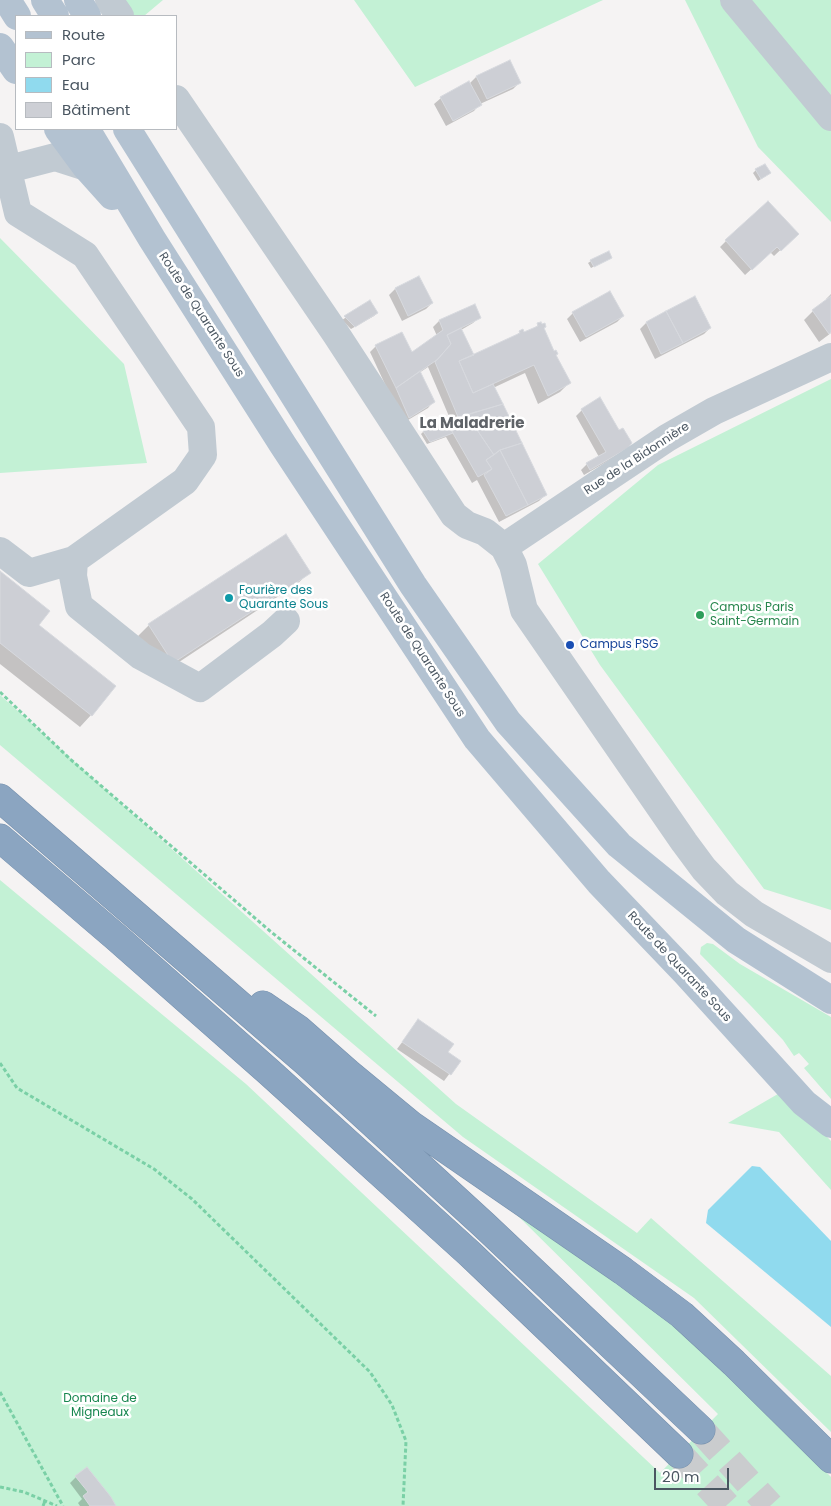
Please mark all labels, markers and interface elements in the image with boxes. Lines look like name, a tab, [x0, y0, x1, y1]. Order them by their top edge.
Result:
legend	[15, 15, 178, 130]
text: Route	[62, 24, 105, 45]
text: Parc	[62, 49, 96, 70]
text: Eau	[62, 74, 89, 95]
text: Bâtiment	[62, 99, 130, 120]
street label: Route de Quarante Sous	[155, 250, 247, 380]
district label: La Maladrerie	[419, 415, 525, 433]
street label: Rue de la Bidonnière	[582, 420, 692, 498]
place label: Fourière des Quarante Sous	[239, 584, 328, 612]
street label: Route de Quarante Sous	[376, 590, 468, 720]
marker: Fourière des Quarante Sous	[223, 592, 235, 604]
place label: Campus Paris Saint-Germain	[710, 601, 799, 629]
marker: Campus Paris Saint-Germain	[694, 609, 706, 621]
place label: Campus PSG	[580, 638, 658, 652]
marker: Campus PSG	[564, 639, 576, 651]
street label: Route de Quarante Sous	[624, 909, 734, 1025]
park label: Domaine de Migneaux	[63, 1392, 137, 1420]
scale bar	[656, 1458, 731, 1490]
text: 20 m	[662, 1466, 700, 1487]

